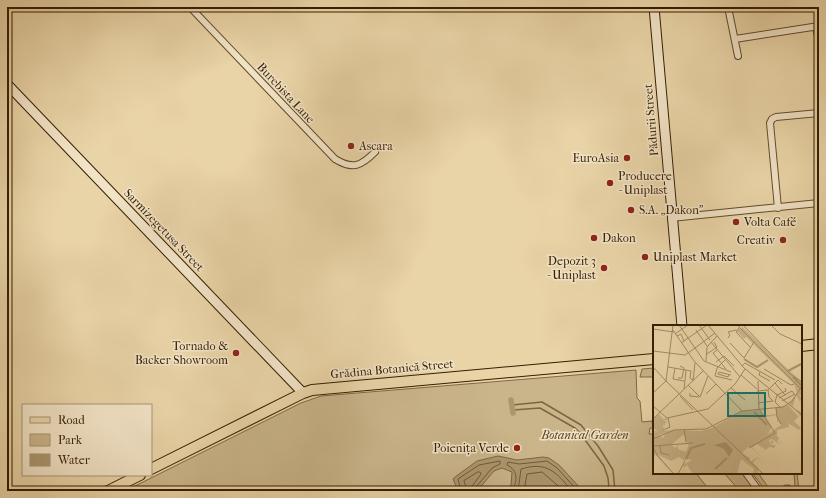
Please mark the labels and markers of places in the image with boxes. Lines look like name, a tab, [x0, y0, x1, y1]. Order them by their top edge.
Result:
place label: Ascara	[358, 139, 393, 153]
marker: Ascara	[346, 141, 356, 151]
place label: EuroAsia	[572, 151, 619, 165]
marker: EuroAsia	[622, 153, 632, 163]
place label: Producere - Uniplast	[618, 169, 672, 197]
marker: Producere - Uniplast	[605, 178, 615, 188]
place label: S.A. „Dakon”	[639, 203, 704, 217]
marker: S.A. „Dakon”	[626, 205, 636, 215]
place label: Volta Café	[743, 215, 796, 229]
marker: Volta Café	[731, 217, 741, 227]
place label: Dakon	[602, 231, 636, 245]
marker: Dakon	[589, 233, 599, 243]
place label: Creativ	[737, 233, 776, 247]
marker: Creativ	[778, 235, 788, 245]
place label: Uniplast Market	[653, 250, 738, 264]
marker: Uniplast Market	[640, 252, 650, 262]
place label: Depozit 3 - Uniplast	[547, 254, 597, 282]
marker: Depozit 3 - Uniplast	[599, 263, 609, 273]
place label: Tornado & Backer Showroom	[135, 339, 228, 367]
marker: Tornado & Backer Showroom	[231, 348, 241, 358]
place label: Poienița Verde	[433, 441, 509, 455]
marker: Poienița Verde	[512, 443, 522, 453]

